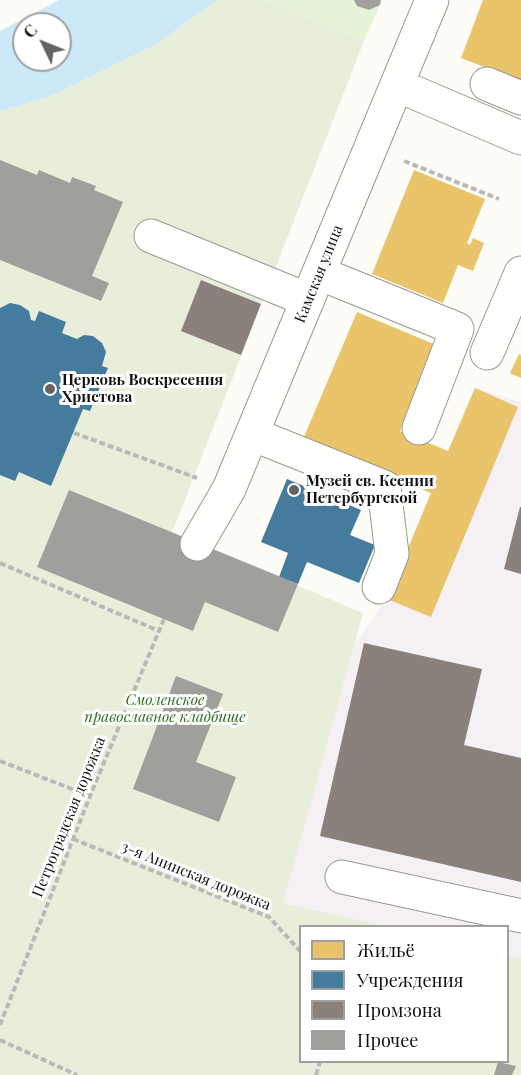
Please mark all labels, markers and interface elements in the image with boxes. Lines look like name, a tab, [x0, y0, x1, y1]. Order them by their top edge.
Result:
north arrow	[12, 12, 72, 72]
text: С	[18, 19, 41, 42]
street label: Камская улица	[291, 222, 347, 326]
place label: Церковь Воскресения Христова	[62, 371, 223, 406]
marker: Церковь Воскресения Христова	[43, 382, 57, 396]
place label: Музей св. Ксении Петербургской	[306, 472, 434, 507]
marker: Музей св. Ксении Петербургской	[287, 483, 301, 497]
park label: Смоленское православное кладбище	[84, 691, 246, 726]
street label: Петроградская дорожка	[29, 734, 109, 900]
street label: 3-я Анинская дорожка	[119, 838, 273, 914]
legend	[299, 925, 509, 1063]
text: Жильё	[357, 938, 415, 962]
text: Учреждения	[357, 968, 463, 992]
text: Промзона	[357, 998, 442, 1022]
text: Прочее	[357, 1028, 418, 1052]

